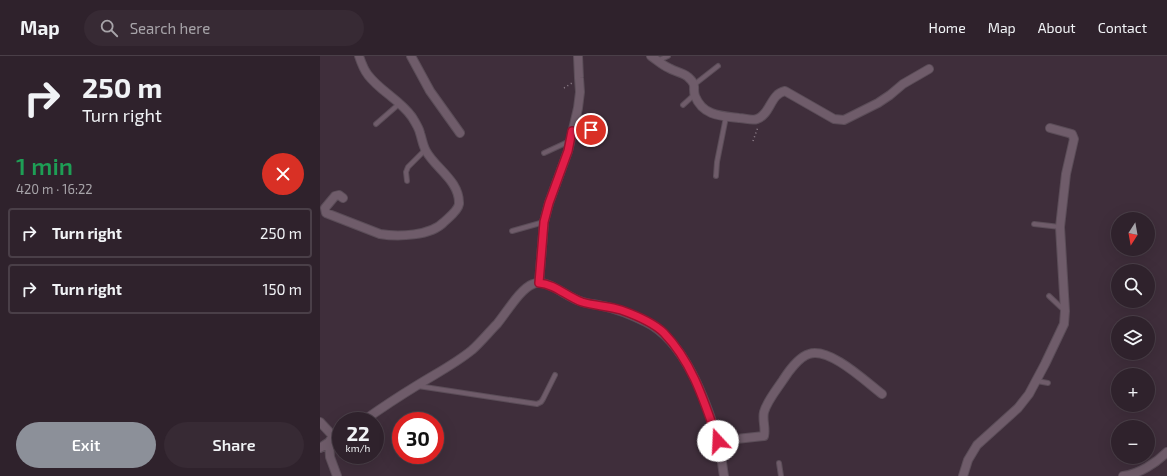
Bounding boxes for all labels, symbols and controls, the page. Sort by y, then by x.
search box [84,10,364,46]
text: Map [20,16,60,39]
icon: search [98,17,120,39]
text: Search here [130,19,210,37]
text: Home [929,19,966,36]
text: Map [988,19,1016,36]
text: About [1038,19,1076,36]
text: Contact [1098,19,1147,36]
text: 250 m [82,70,162,104]
icon: right [16,72,68,124]
text: Turn right [82,104,162,126]
pin [574,113,608,147]
icon: arrive [580,119,602,141]
text: 1 min [16,151,73,180]
button: close [262,153,304,195]
text: 420 m · 16:22 [16,181,93,197]
north arrow [1111,212,1155,256]
map controls [1111,212,1155,464]
icon: right [18,222,40,244]
text: Turn right [52,224,122,242]
text: 250 m [260,224,302,242]
button: search [1111,264,1155,308]
icon: right [18,278,40,300]
text: Turn right [52,280,122,298]
text: 150 m [262,280,302,298]
button: layers [1111,316,1155,360]
button: + [1111,368,1155,412]
speed limit sign: 30 [392,412,444,464]
position arrow [697,420,739,462]
button: − [1111,420,1155,464]
text: 22 [346,421,370,445]
button: Exit [16,422,156,468]
button: Share [164,422,304,468]
text: km/h [346,442,370,454]

